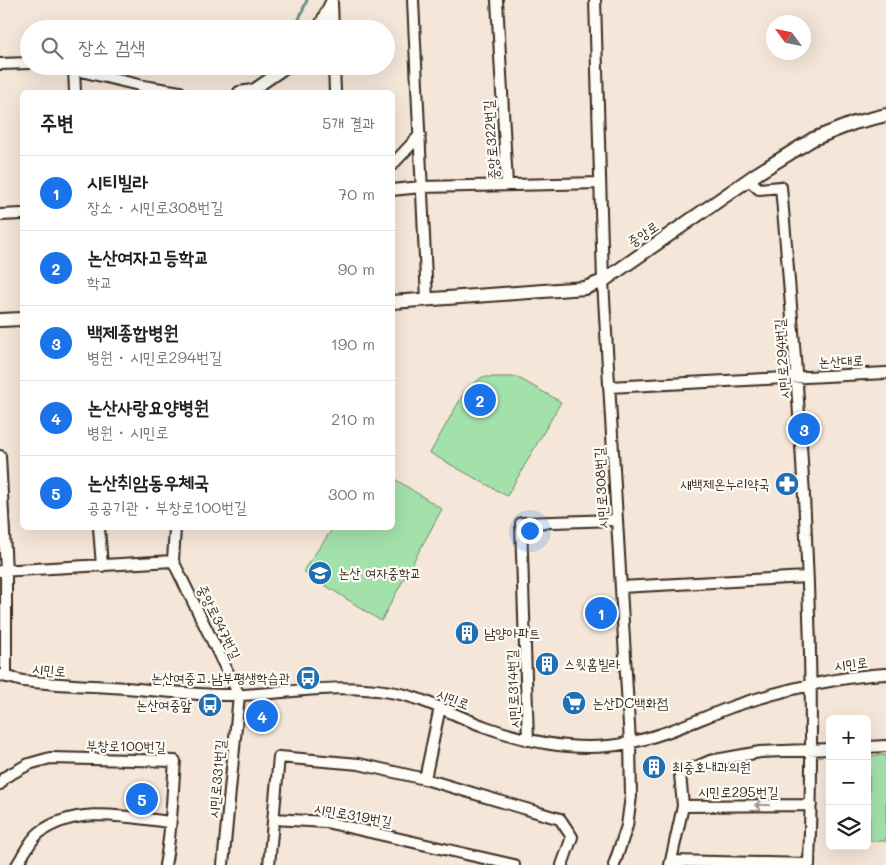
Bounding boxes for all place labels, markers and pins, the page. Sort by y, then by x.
pin: 2 [464,381,496,419]
pin: 3 [788,410,820,448]
pharmacy icon: 새백제온누리약국 [774,471,800,497]
place label: 새백제온누리약국 [680,474,770,493]
school or university icon: 논산 여자중학교 [307,560,333,586]
place label: 논산 여자중학교 [338,563,421,582]
pin: 1 [585,594,617,632]
building icon: 남양아파트 [454,620,480,646]
place label: 남양아파트 [484,623,540,642]
building icon: 스윗홈빌라 [534,651,560,677]
place label: 스윗홈빌라 [564,654,621,673]
bus stop icon: 논산여중고.남부평생학습관 [295,665,321,691]
place label: 논산여중고.남부평생학습관 [151,668,290,687]
supermarket icon: 논산DC백화점 [561,690,587,716]
bus stop icon: 논산여중앞 [197,692,223,718]
place label: 논산DC백화점 [592,693,668,712]
place label: 논산여중앞 [136,695,192,714]
pin: 4 [246,697,278,735]
building icon: 최중호내과의원 [641,754,667,780]
place label: 최중호내과의원 [672,757,751,776]
pin: 5 [126,780,158,818]

